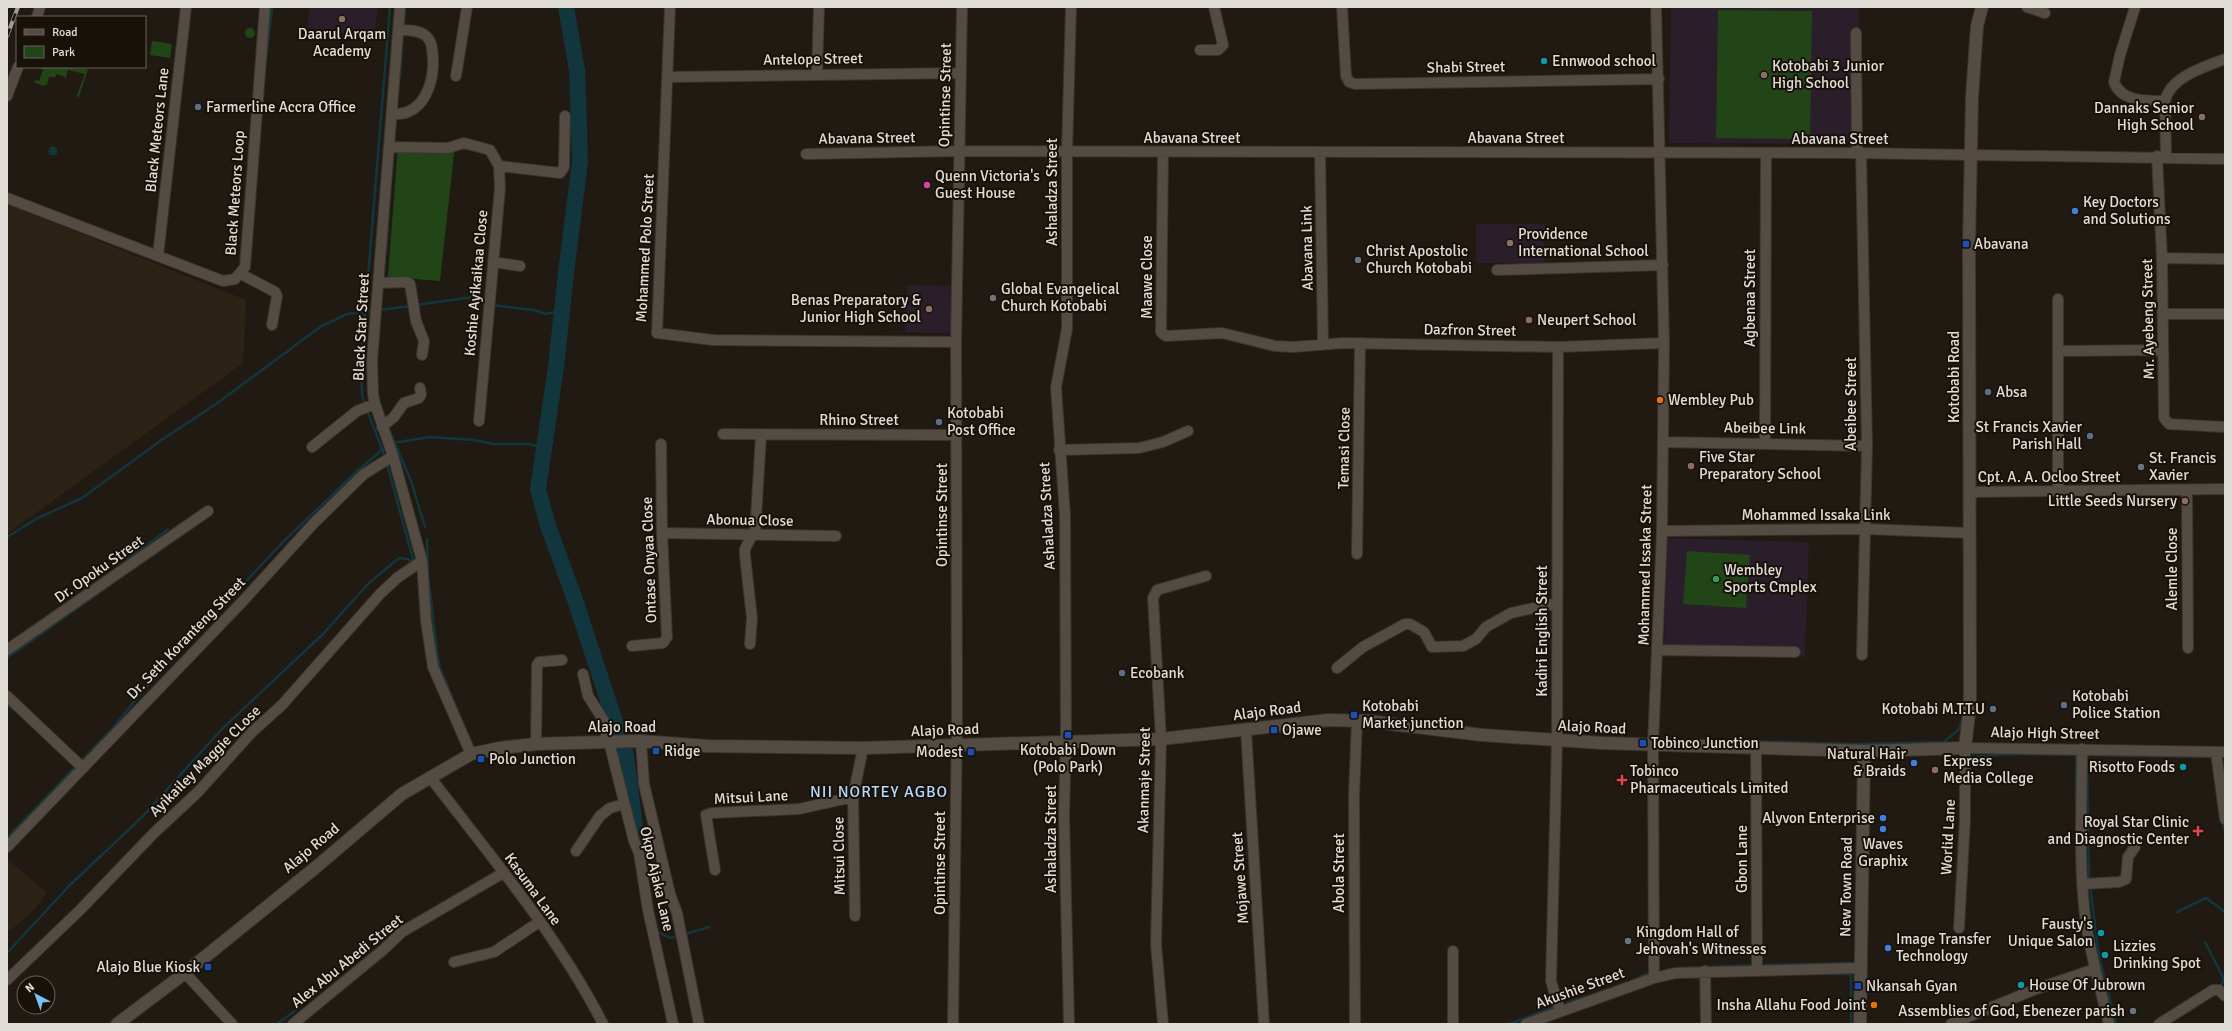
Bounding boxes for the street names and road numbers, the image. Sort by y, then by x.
street label: Opintinse Street [935,43,955,147]
street label: Antelope Street [763,49,863,69]
street label: Shabi Street [1427,57,1505,77]
street label: Black Meteors Lane [141,67,173,193]
street label: Abavana Street [818,128,916,148]
street label: Abavana Street [1143,129,1241,147]
street label: Abavana Street [1467,129,1565,147]
street label: Black Meteors Loop [222,130,248,256]
street label: Abavana Street [1791,130,1889,148]
street label: Ashaladza Street [1043,138,1061,246]
street label: Mohammed Polo Street [632,173,658,323]
street label: Abavana Link [1297,205,1317,291]
street label: Koshie Ayikaikaa Close [461,209,491,357]
street label: Maawe Close [1138,235,1156,319]
street label: Agbenaa Street [1741,249,1759,347]
street label: Mr. Ayebeng Street [2138,258,2158,380]
street label: Black Star Street [349,273,373,381]
street label: Dazfron Street [1423,320,1517,340]
street label: Kotobabi Road [1945,331,1963,423]
street label: Abeibee Street [1842,357,1860,451]
street label: Temasi Close [1334,407,1354,489]
street label: Rhino Street [819,411,899,429]
street label: Abeibee Link [1724,418,1807,438]
street label: Ashaladza Street [1035,462,1059,570]
street label: Opintinse Street [933,463,951,567]
street label: Cpt. A. A. Ocloo Street [1978,468,2120,486]
street label: Mohammed Issaka Street [1635,484,1655,646]
street label: Ontase Onyaa Close [638,496,660,624]
street label: Mohammed Issaka Link [1741,506,1891,524]
street label: Abonua Close [706,510,794,530]
street label: Alemle Close [2163,528,2181,610]
street label: Dr. Opoku Street [51,532,147,606]
street label: Kadiri English Street [1533,565,1551,697]
street label: Dr. Seth Koranteng Street [123,573,249,703]
street label: Alajo Road [1232,698,1302,724]
street label: Ayikailey Maggie CLose [146,702,264,820]
street label: Alajo Road [1557,716,1627,738]
street label: Alajo Road [588,718,656,736]
street label: Alajo Road [910,720,980,740]
street label: Alajo High Street [1990,723,2100,743]
street label: Akanmaje Street [1134,727,1154,833]
street label: Ashaladza Street [1042,785,1060,893]
street label: Mitsui Lane [713,786,789,808]
street label: Worlid Lane [1937,799,1959,875]
street label: Opintinse Street [931,811,949,915]
street label: Mitsui Close [829,817,849,895]
street label: Alajo Road [279,819,343,877]
street label: Okpo Ajaka Lane [636,825,678,933]
street label: Gbon Lane [1733,825,1751,893]
street label: Mojawe Street [1228,831,1252,925]
street label: Abola Street [1330,833,1348,913]
street label: New Town Road [1836,837,1856,937]
street label: Kasuma Lane [501,849,565,929]
street label: Alex Abu Abedi Street [288,910,406,1012]
street label: Akushie Street [1533,964,1627,1012]

